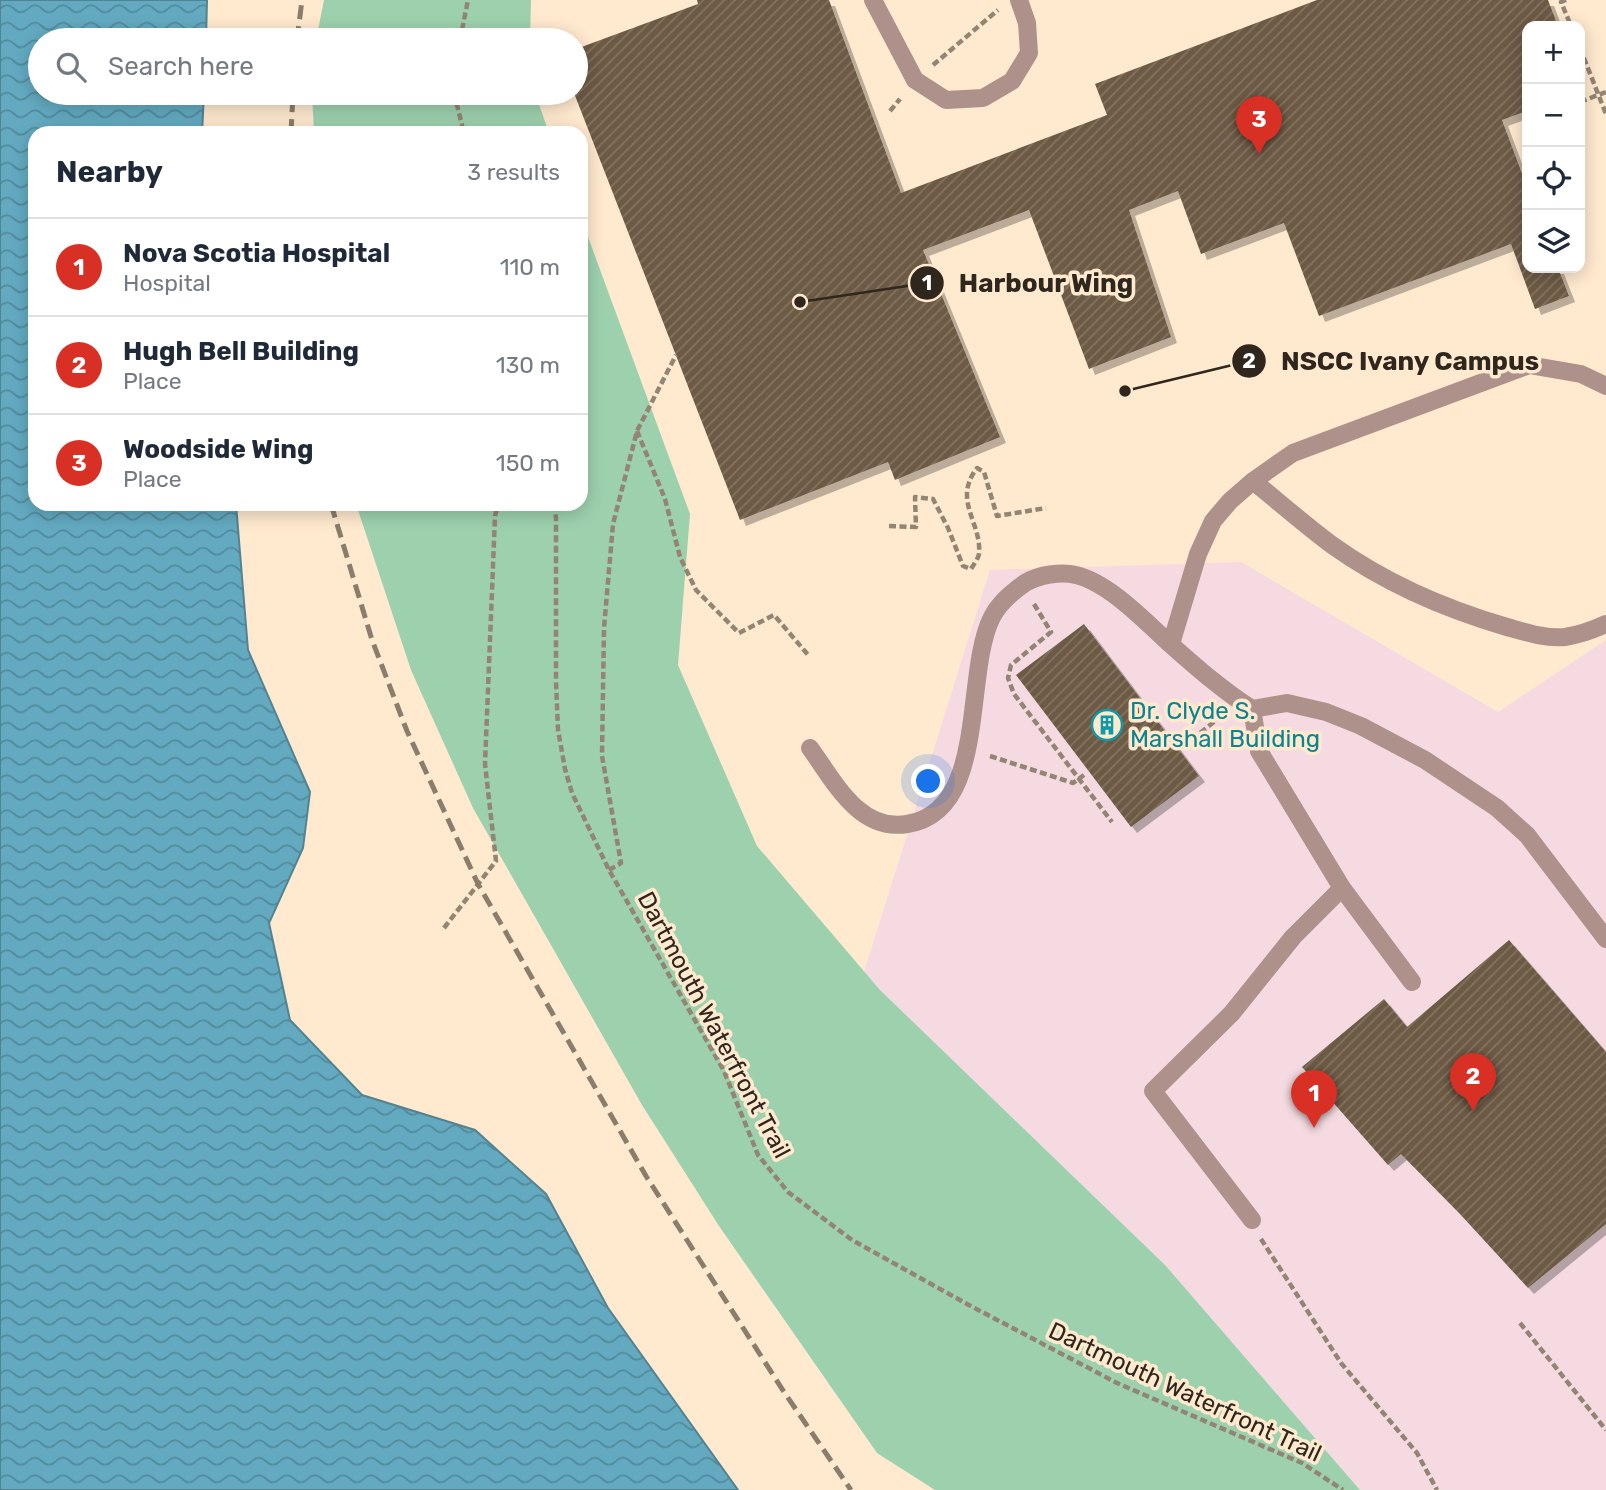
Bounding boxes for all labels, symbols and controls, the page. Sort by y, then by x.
map controls [1522,21,1585,273]
button: + [1522,21,1585,84]
search box [28,28,588,105]
icon: search [52,48,90,86]
text: Search here [108,51,254,82]
button: − [1522,84,1585,147]
pin: 3 [1236,96,1282,154]
button: locate [1522,147,1585,210]
text: Nearby [56,154,163,190]
text: 3 results [467,158,560,186]
button: layers [1522,210,1585,273]
text: Nova Scotia Hospital [123,238,390,269]
text: 1 [73,253,85,281]
text: 110 m [500,253,560,281]
callout: Harbour Wing [909,259,1147,306]
text: Harbour Wing [959,268,1133,299]
text: Hospital [123,269,211,297]
text: 1 [922,270,932,295]
text: Hugh Bell Building [123,336,359,367]
callout: NSCC Ivany Campus [1231,337,1553,384]
text: NSCC Ivany Campus [1281,346,1539,377]
text: 2 [1242,348,1256,373]
text: 2 [72,351,86,379]
text: 130 m [496,351,560,379]
text: Place [123,367,182,395]
text: Woodside Wing [123,434,314,465]
text: 3 [71,449,87,477]
text: 150 m [496,449,560,477]
text: Place [123,465,182,493]
place label: Dr. Clyde S. Marshall Building [1130,697,1320,753]
building icon: Dr. Clyde S. Marshall Building [1090,708,1124,742]
your location [911,764,945,798]
street label: Dartmouth Waterfront Trail [632,887,796,1163]
pin: 2 [1450,1053,1496,1111]
pin: 1 [1291,1070,1337,1128]
street label: Dartmouth Waterfront Trail [1044,1316,1326,1468]

